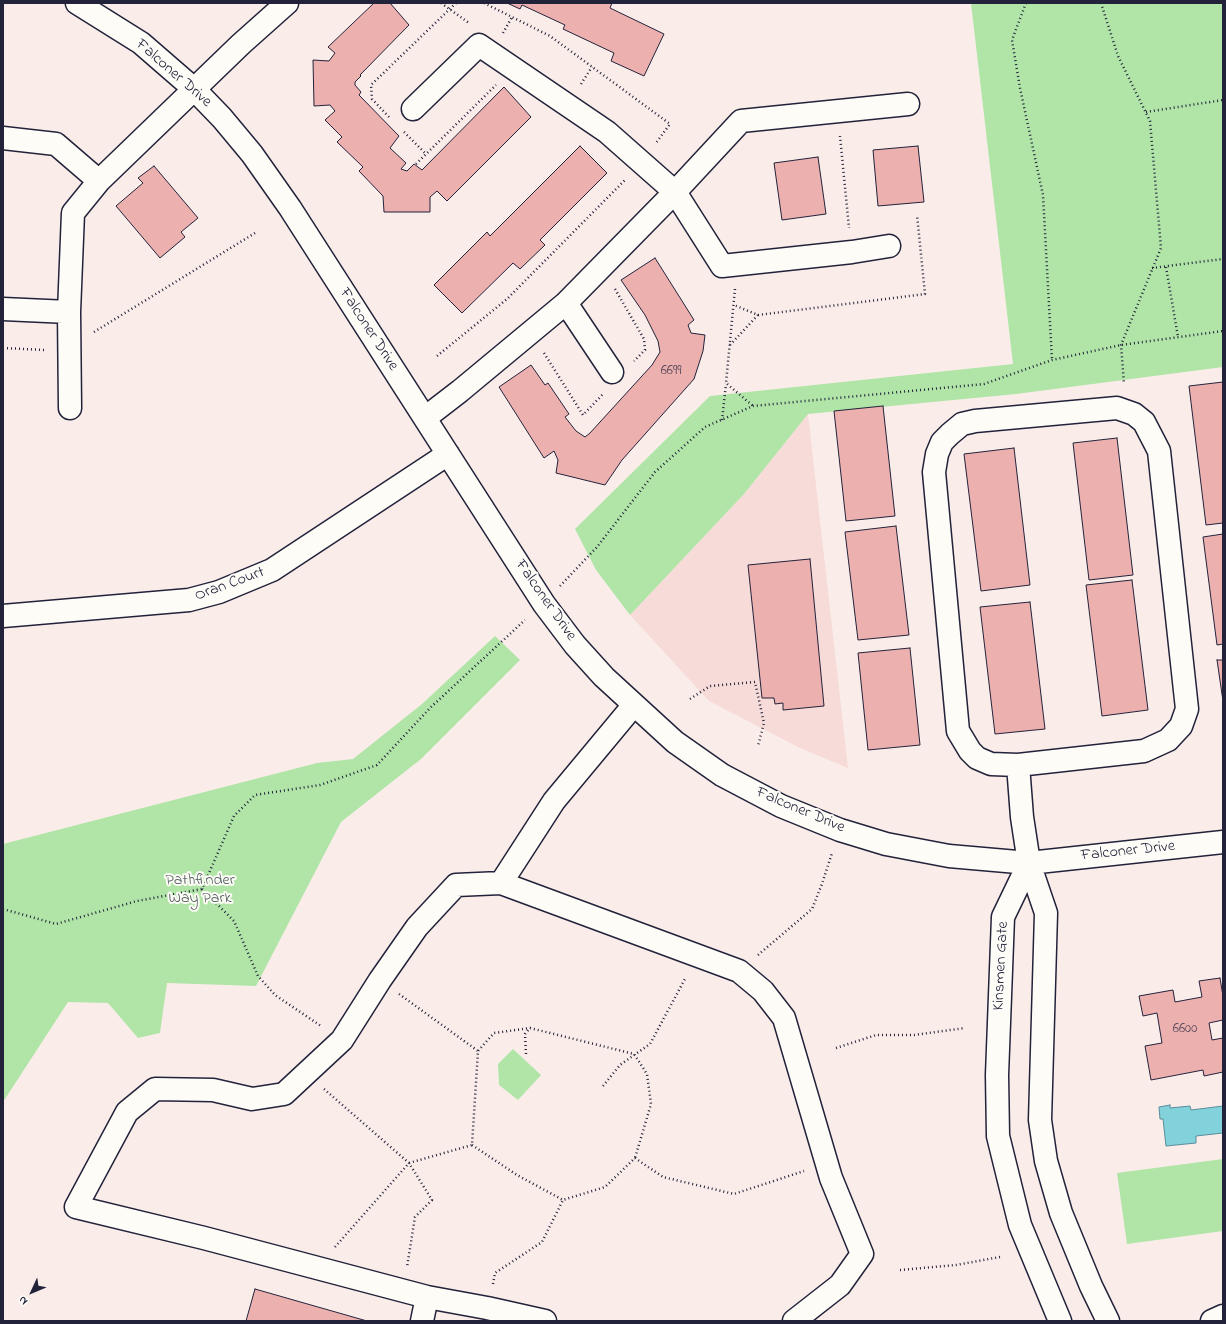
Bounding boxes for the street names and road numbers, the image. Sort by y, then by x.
street label: Falconer Drive [131,36,215,112]
street label: Falconer Drive [334,285,402,375]
street label: Falconer Drive [510,557,580,645]
street label: Oran Court [193,564,267,606]
street label: Falconer Drive [753,784,847,838]
street label: Falconer Drive [1080,838,1176,866]
street label: Kinsmen Gate [990,921,1014,1011]

